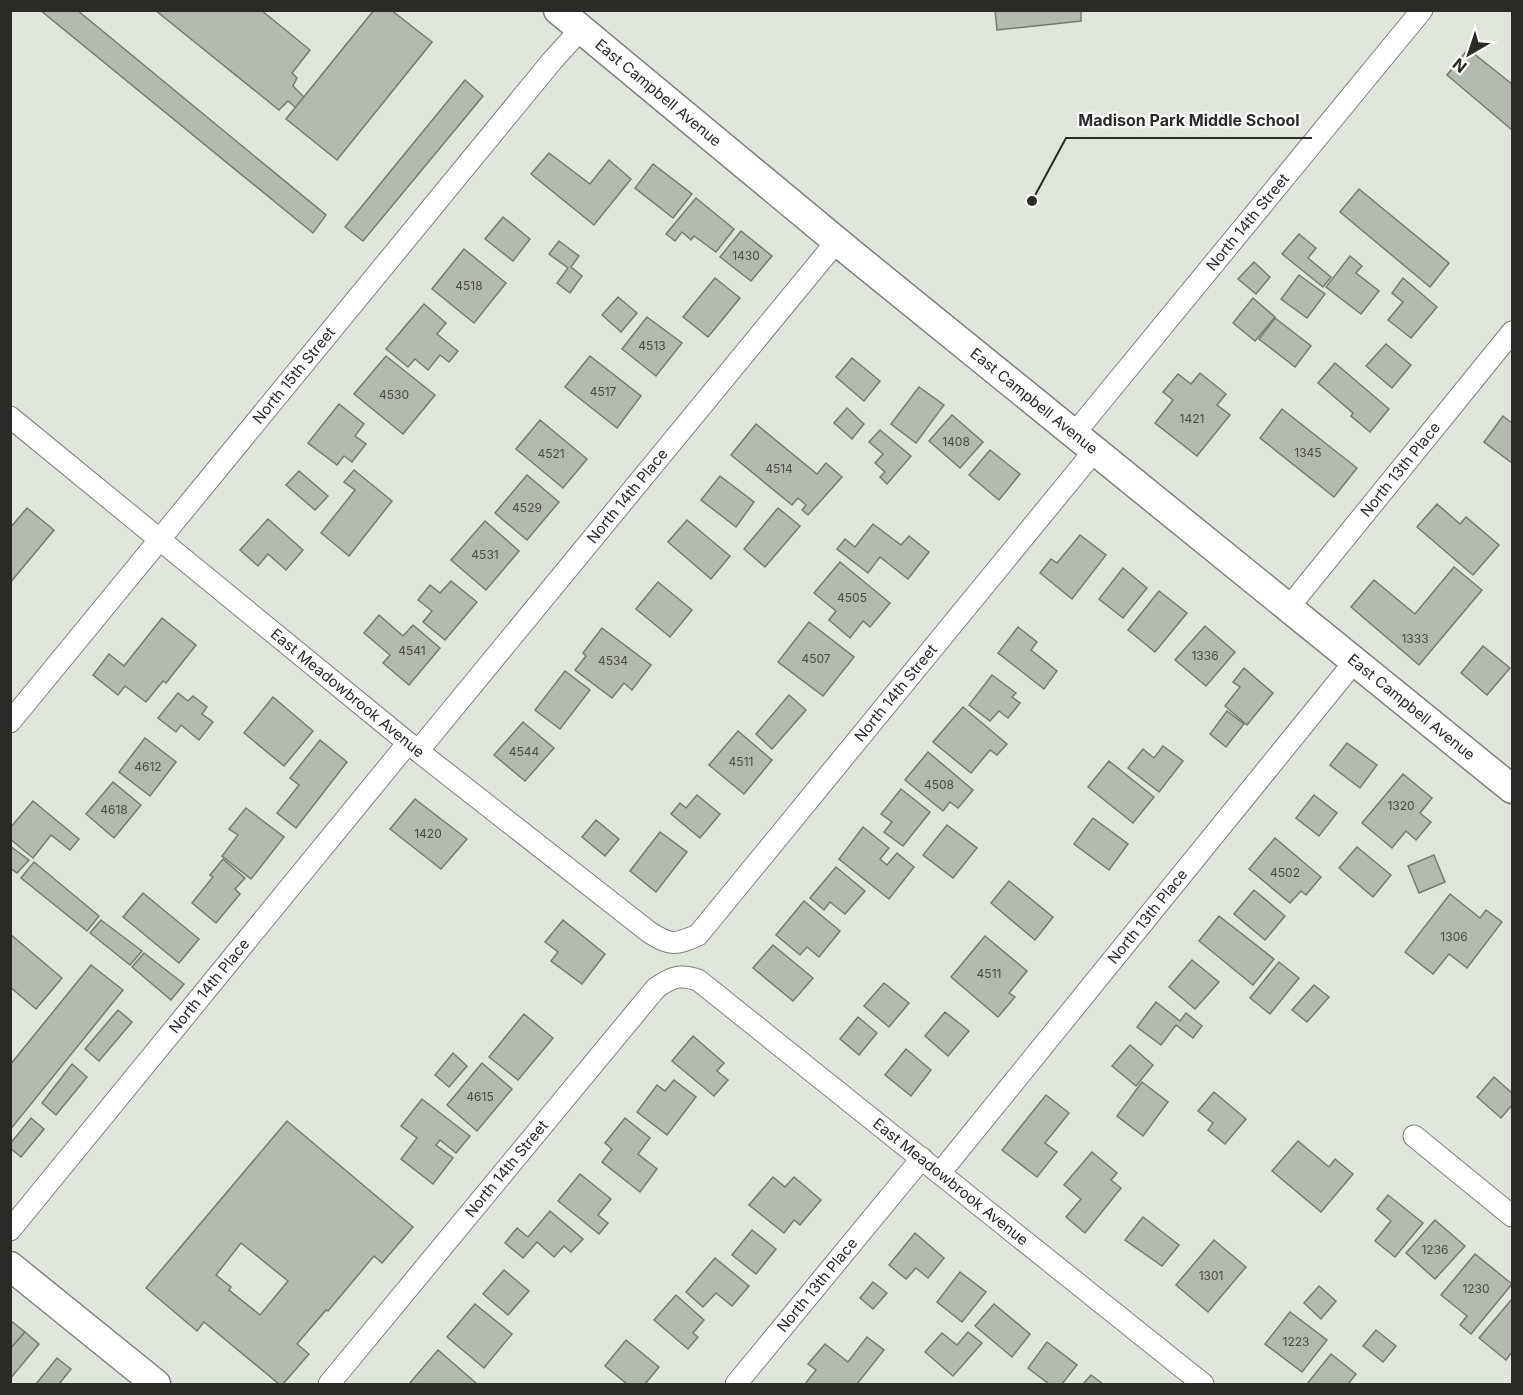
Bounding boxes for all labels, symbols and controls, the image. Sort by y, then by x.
north arrow [1439,24,1499,84]
street label: East Campbell Avenue [591,35,725,150]
text: N [1449,54,1471,77]
callout: Madison Park Middle School [1066,104,1312,138]
text: Madison Park Middle School [1078,110,1300,130]
street label: North 14th Street [1202,169,1293,274]
house number: 1430 [732,248,760,263]
house number: 4518 [455,278,483,293]
street label: North 15th Street [248,323,339,428]
house number: 4513 [638,338,666,353]
street label: East Campbell Avenue [967,344,1102,458]
house number: 4517 [590,384,617,399]
house number: 4530 [379,387,409,402]
house number: 1421 [1180,411,1204,426]
street label: North 13th Place [1356,418,1444,520]
house number: 1408 [942,434,970,449]
street label: North 14th Place [583,444,672,547]
house number: 1345 [1294,445,1322,460]
house number: 4521 [537,446,565,461]
house number: 4514 [765,461,793,476]
house number: 4529 [512,500,542,515]
house number: 4531 [471,547,499,562]
house number: 4505 [837,590,867,605]
street label: East Meadowbrook Avenue [267,624,428,761]
house number: 1333 [1401,631,1429,646]
street label: North 14th Street [850,640,941,745]
house number: 4541 [398,643,426,658]
house number: 1336 [1191,648,1219,663]
street label: East Campbell Avenue [1344,650,1479,764]
house number: 4507 [801,651,831,666]
house number: 4534 [598,653,628,668]
house number: 4544 [509,744,540,759]
house number: 4511 [729,754,753,769]
house number: 4612 [134,759,162,774]
house number: 4508 [924,777,954,792]
house number: 1320 [1387,798,1415,813]
house number: 4618 [100,802,128,817]
house number: 1420 [414,826,442,841]
street label: North 13th Place [1103,865,1191,968]
house number: 4502 [1270,865,1300,880]
house number: 1306 [1440,929,1468,944]
street label: North 14th Place [165,934,253,1037]
house number: 4511 [977,966,1001,981]
house number: 4615 [466,1089,494,1104]
street label: East Meadowbrook Avenue [869,1114,1032,1249]
street label: North 14th Street [461,1116,552,1221]
street label: North 13th Place [773,1234,861,1336]
house number: 1236 [1421,1242,1449,1257]
house number: 1301 [1199,1268,1223,1283]
house number: 1230 [1462,1281,1490,1296]
house number: 1223 [1283,1334,1309,1349]

